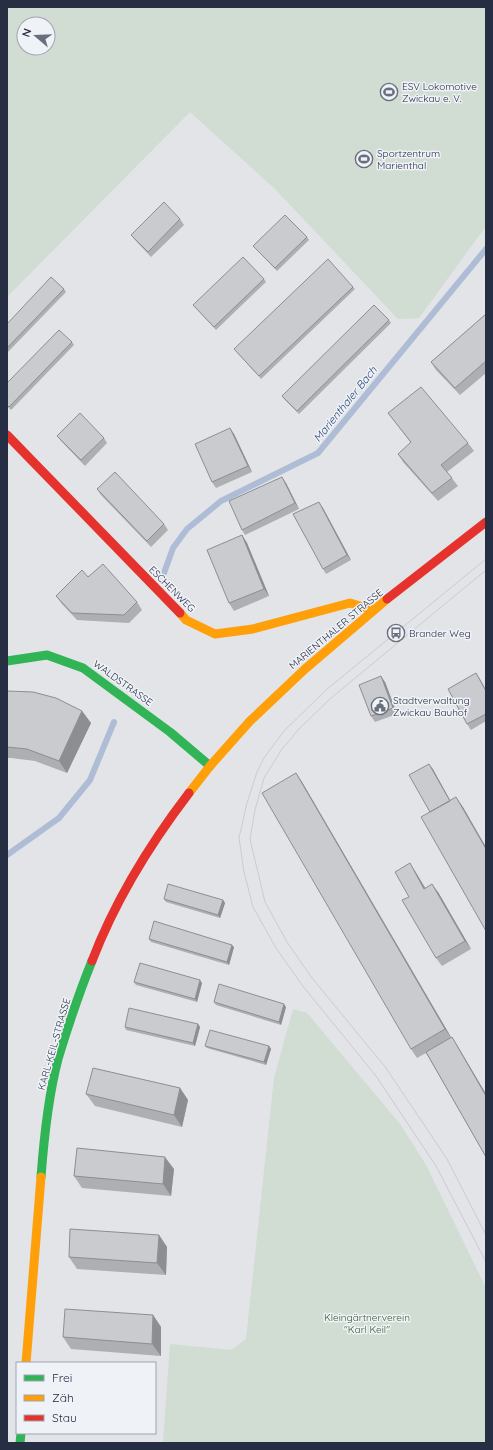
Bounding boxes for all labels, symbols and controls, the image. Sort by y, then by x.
north arrow [16,16,56,56]
text: N [19,27,34,39]
place label: ESV Lokomotive Zwickau e. V. [402,80,477,105]
sports icon: ESV Lokomotive Zwickau e. V. [379,82,399,102]
place label: Sportzentrum Marienthal [377,147,440,172]
sports icon: Sportzentrum Marienthal [354,149,374,169]
water label: Marienthaler Bach [310,363,380,445]
street label: ESCHENWEG [146,563,198,615]
street label: MARIENTHALER STRASSE [286,586,386,672]
bus stop icon: Brander Weg [386,623,406,643]
place label: Brander Weg [409,627,471,640]
street label: WALDSTRASSE [91,657,155,709]
place label: Stadtverwaltung Zwickau Bauhof [393,694,470,719]
public building icon: Stadtverwaltung Zwickau Bauhof [370,696,390,716]
street label: KARL-KEIL-STRASSE [35,996,73,1091]
park label: Kleingärtnerverein "Karl Keil" [324,1311,410,1336]
legend [16,1362,156,1434]
text: Frei [52,1370,72,1385]
text: Zäh [52,1390,74,1405]
text: Stau [52,1410,77,1425]

